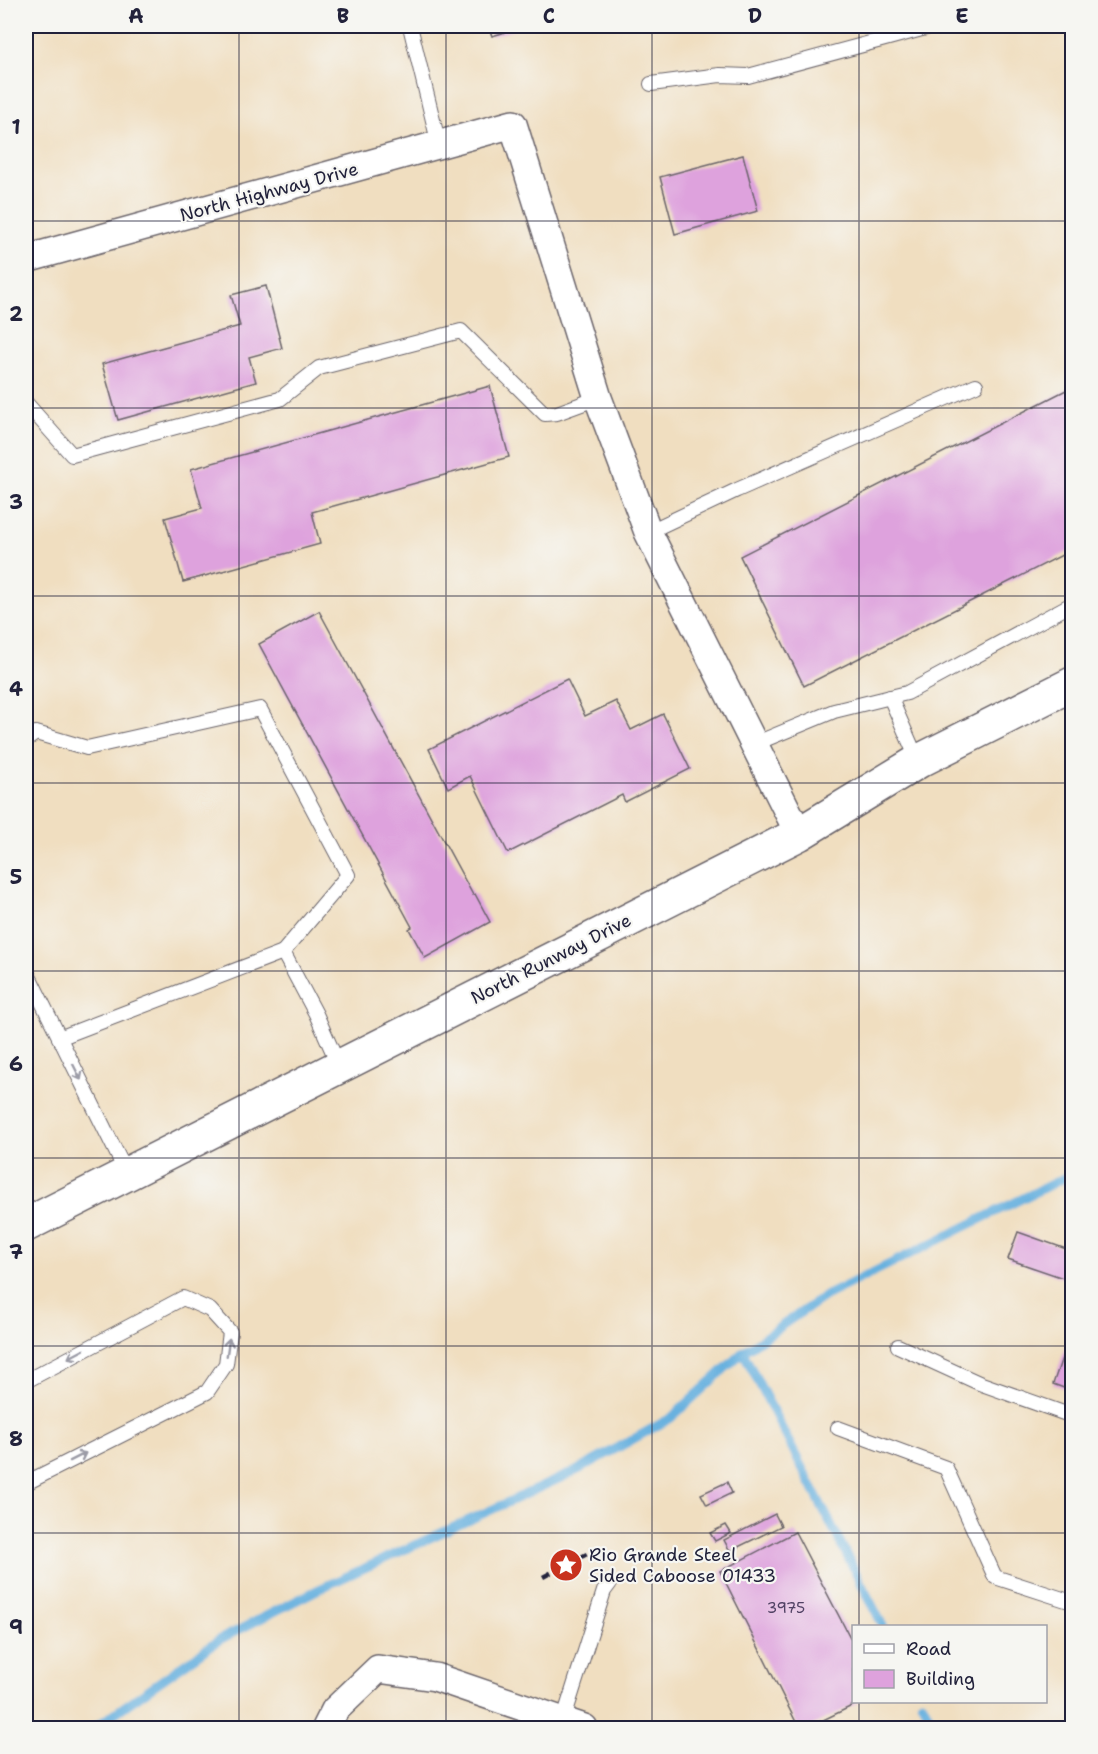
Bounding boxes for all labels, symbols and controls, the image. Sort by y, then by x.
text: A [128,3,144,29]
text: B [337,3,349,29]
text: C [543,3,555,29]
text: D [748,3,762,29]
text: E [955,3,969,29]
text: 1 [11,114,21,140]
street label: North Highway Drive [177,157,361,227]
text: 2 [9,301,23,327]
text: 3 [9,489,23,515]
text: 4 [9,676,23,702]
text: 5 [10,864,22,890]
street label: North Runway Drive [467,908,635,1010]
text: 6 [9,1051,23,1077]
one-way arrow [71,1063,83,1080]
text: 7 [9,1239,23,1265]
one-way arrow [223,1338,234,1358]
one-way arrow [68,1349,86,1361]
text: 8 [9,1426,23,1452]
one-way arrow [68,1450,86,1462]
place label: Rio Grande Steel Sided Caboose 01433 [589,1543,776,1588]
place icon: Rio Grande Steel Sided Caboose 01433 [548,1547,584,1583]
house number: 3975 [767,1598,805,1618]
text: 9 [9,1614,23,1640]
legend [852,1625,1047,1703]
text: Road [906,1637,951,1661]
text: Building [906,1667,975,1691]

